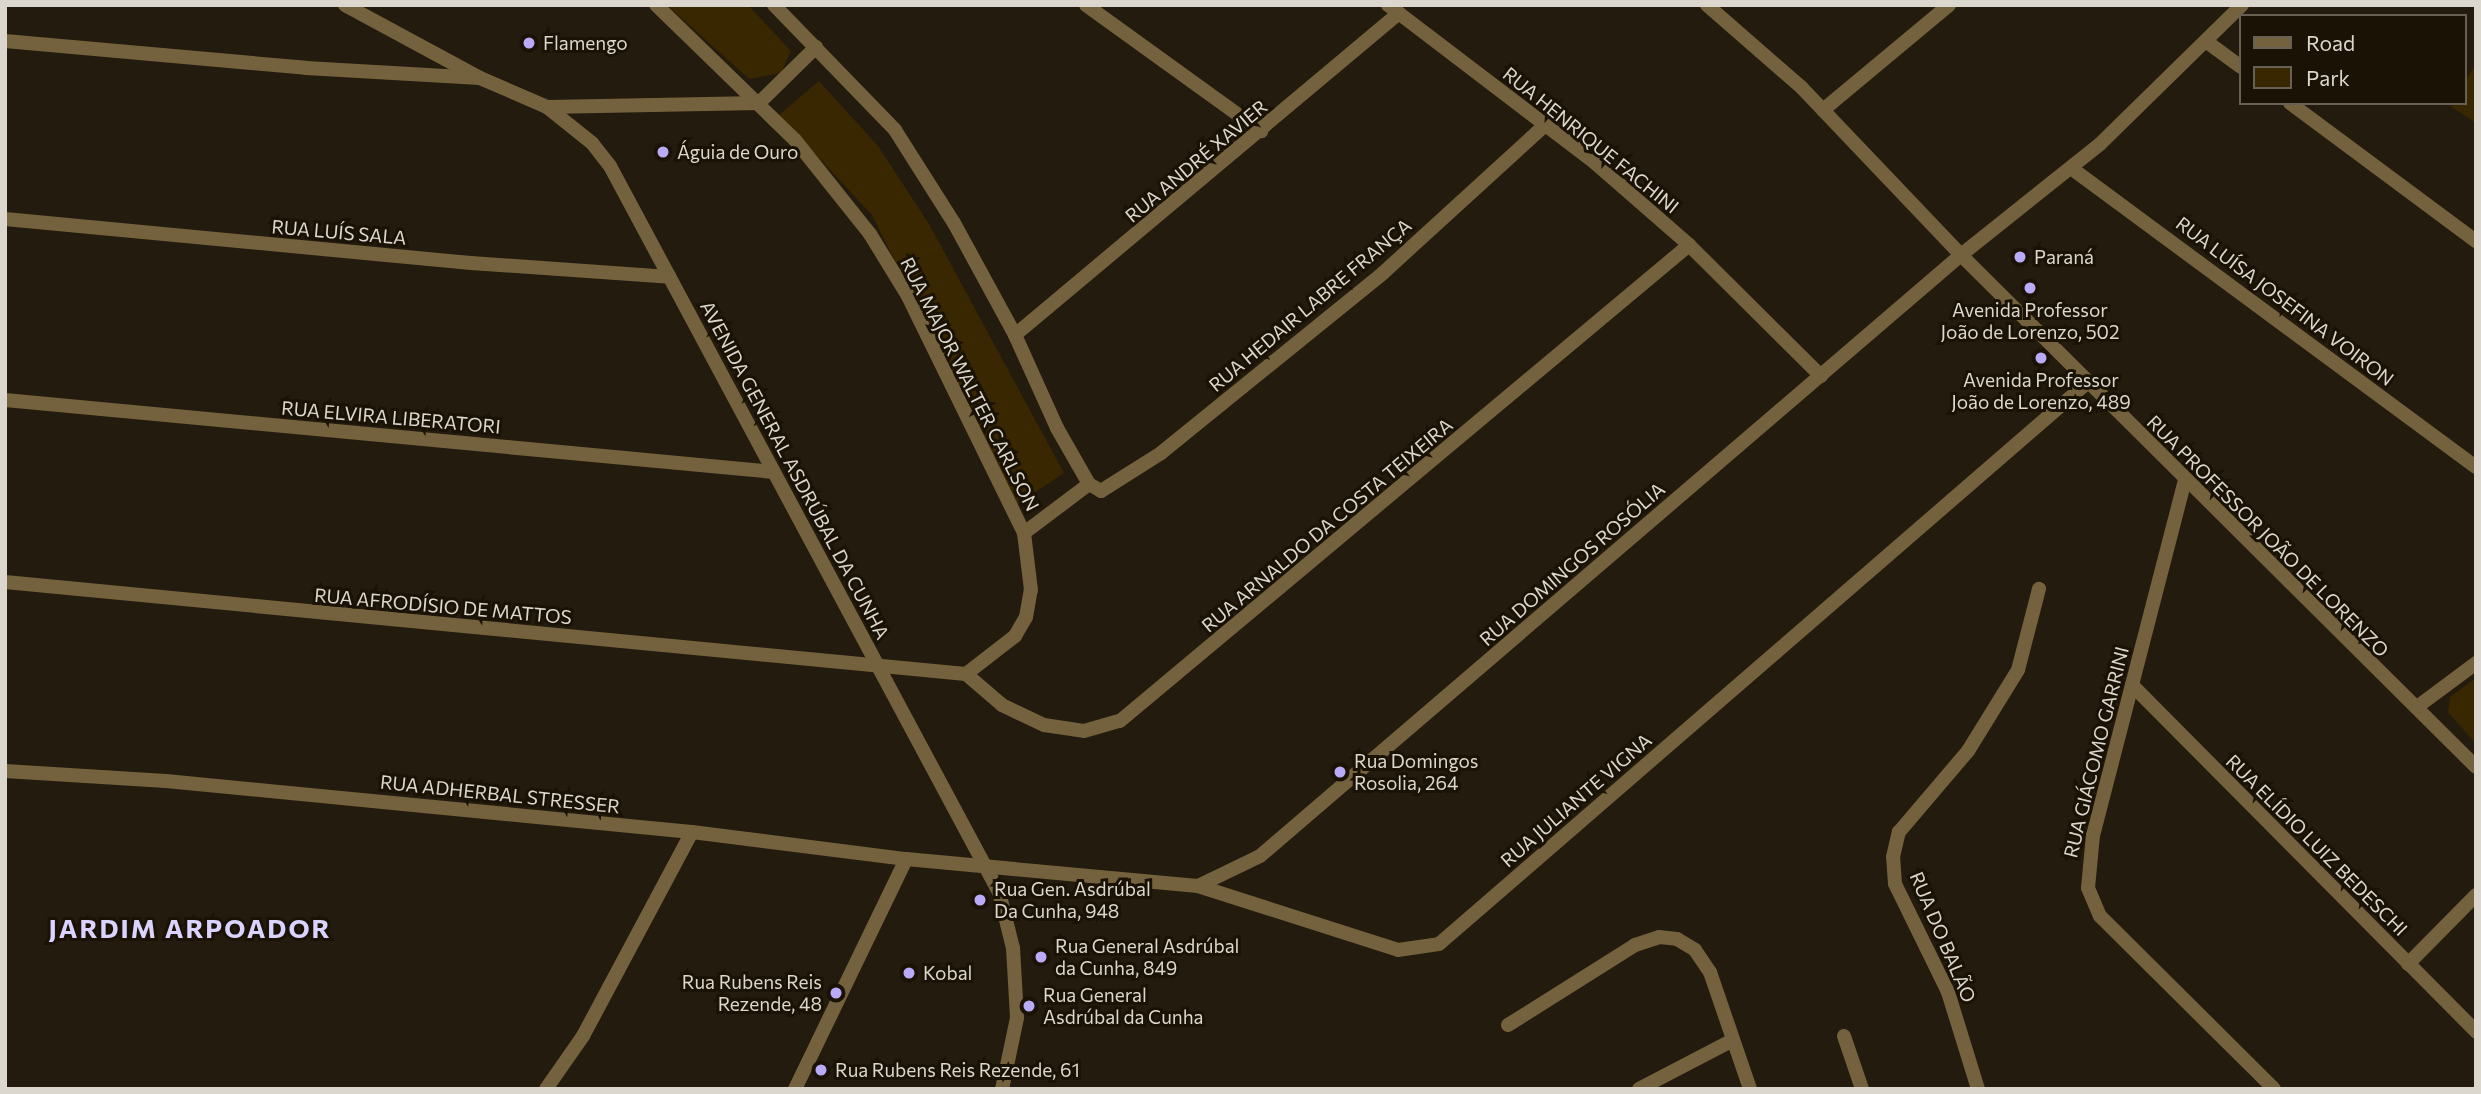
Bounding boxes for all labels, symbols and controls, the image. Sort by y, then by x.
legend [2240,14,2467,105]
text: Road [2306,30,2355,55]
place label: Flamengo [543,32,628,54]
marker: Flamengo [521,35,537,51]
street label: RUA HENRIQUE FACHINI [1499,62,1683,218]
text: Park [2306,65,2350,90]
street label: RUA ANDRÉ XAVIER [1120,95,1272,227]
place label: Águia de Ouro [677,141,798,163]
marker: Águia de Ouro [655,144,671,160]
street label: RUA LUÍSA JOSEFINA VOIRON [2172,212,2398,390]
street label: RUA HEDAIR LABRE FRANÇA [1204,214,1416,396]
street label: RUA LUÍS SALA [271,215,407,249]
place label: Paraná [2034,246,2094,268]
marker: Paraná [2012,249,2028,265]
street label: RUA MAJOR WALTER CARLSON [896,253,1044,515]
marker: Avenida Professor João de Lorenzo, 502 [2022,280,2038,296]
street label: AVENIDA GENERAL ASDRÚBAL DA CUNHA [696,297,894,643]
place label: Avenida Professor João de Lorenzo, 502 [1941,299,2119,343]
marker: Avenida Professor João de Lorenzo, 489 [2033,350,2049,366]
place label: Avenida Professor João de Lorenzo, 489 [1951,369,2131,413]
street label: RUA ELVIRA LIBERATORI [280,396,502,438]
street label: RUA PROFESSOR JOÃO DE LORENZO [2143,411,2393,661]
street label: RUA ARNALDO DA COSTA TEIXEIRA [1197,413,1457,637]
street label: RUA DOMINGOS ROSÓLIA [1475,477,1669,651]
street label: RUA AFRODÍSIO DE MATTOS [313,583,573,629]
street label: RUA GIÁCOMO GARRINI [2059,644,2133,860]
street label: RUA JULIANTE VIGNA [1496,728,1656,872]
place label: Rua Domingos Rosolia, 264 [1354,750,1478,794]
street label: RUA ELÍDIO LUIZ BEDESCHI [2222,750,2412,940]
marker: Rua Domingos Rosolia, 264 [1332,764,1348,780]
street label: RUA ADHERBAL STRESSER [379,770,621,818]
street label: RUA DO BALÃO [1905,868,1981,1006]
place label: Rua Gen. Asdrúbal Da Cunha, 948 [994,878,1151,922]
marker: Rua Gen. Asdrúbal Da Cunha, 948 [972,892,988,908]
district label: JARDIM ARPOADOR [50,912,330,944]
place label: Rua General Asdrúbal da Cunha, 849 [1055,935,1239,979]
marker: Rua General Asdrúbal da Cunha, 849 [1033,949,1049,965]
place label: Kobal [923,962,972,984]
marker: Kobal [901,965,917,981]
place label: Rua Rubens Reis Rezende, 48 [682,971,822,1015]
place label: Rua General Asdrúbal da Cunha [1043,984,1203,1028]
marker: Rua Rubens Reis Rezende, 48 [828,985,844,1001]
marker: Rua General Asdrúbal da Cunha [1021,998,1037,1014]
place label: Rua Rubens Reis Rezende, 61 [835,1059,1080,1081]
marker: Rua Rubens Reis Rezende, 61 [813,1062,829,1078]

